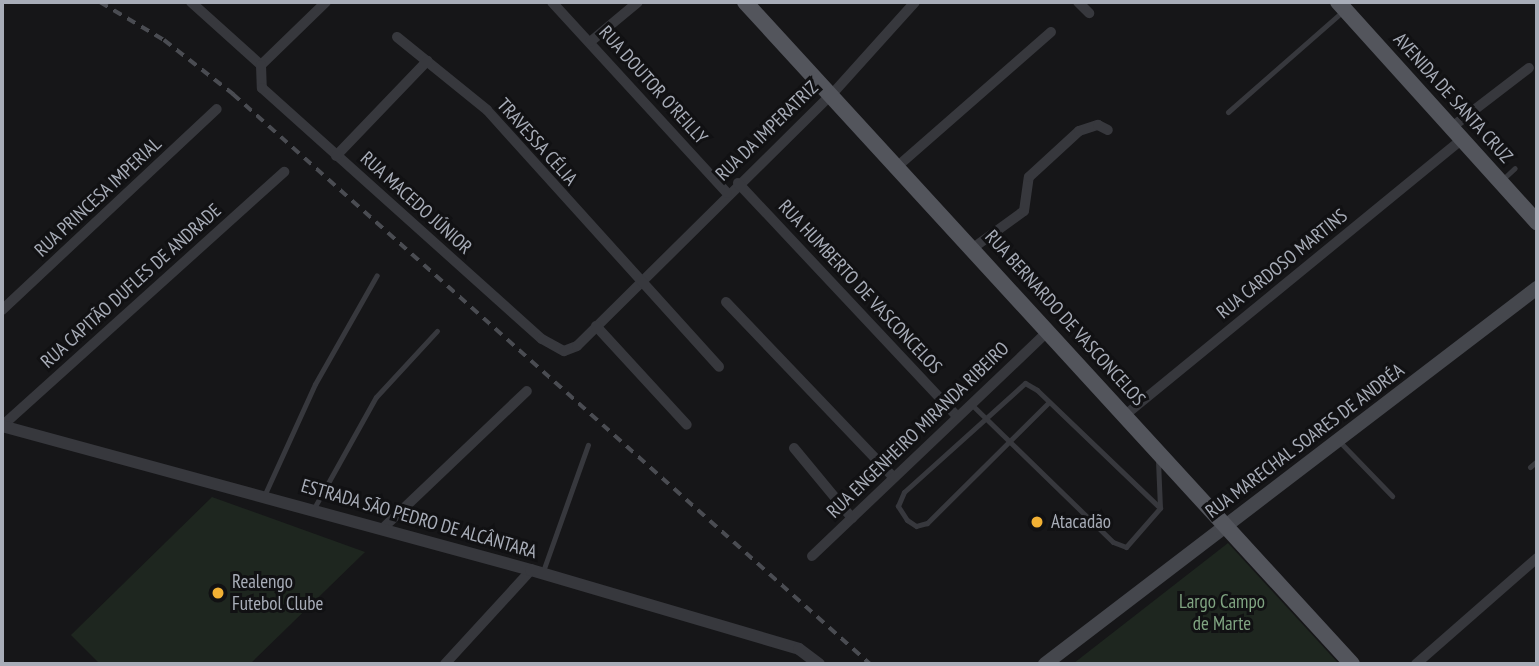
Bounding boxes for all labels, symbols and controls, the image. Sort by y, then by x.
street label: RUA DOUTOR O'REILLY [594,21,712,149]
street label: AVENIDA DE SANTA CRUZ [1388,28,1518,168]
street label: RUA DA IMPERATRIZ [711,76,823,186]
street label: TRAVESSA CÉLIA [492,94,582,190]
street label: RUA PRINCESA IMPERIAL [30,132,166,262]
street label: RUA MACEDO JÚNIOR [355,147,477,259]
street label: RUA HUMBERTO DE VASCONCELOS [773,195,947,379]
street label: RUA CAPITÃO DUFLES DE ANDRADE [36,199,226,373]
street label: RUA CARDOSO MARTINS [1212,204,1352,324]
street label: RUA BERNARDO DE VASCONCELOS [980,225,1150,411]
street label: RUA ENGENHEIRO MIRANDA RIBEIRO [822,337,1014,523]
street label: RUA MARECHAL SOARES DE ANDRÉA [1201,358,1409,524]
street label: ESTRADA SÃO PEDRO DE ALCÂNTARA [298,474,540,564]
place label: Atacadão [1051,511,1111,533]
marker: Atacadão [1029,514,1045,530]
place label: Realengo Futebol Clube [232,571,323,615]
marker: Realengo Futebol Clube [210,585,226,601]
park label: Largo Campo de Marte [1179,591,1265,635]

